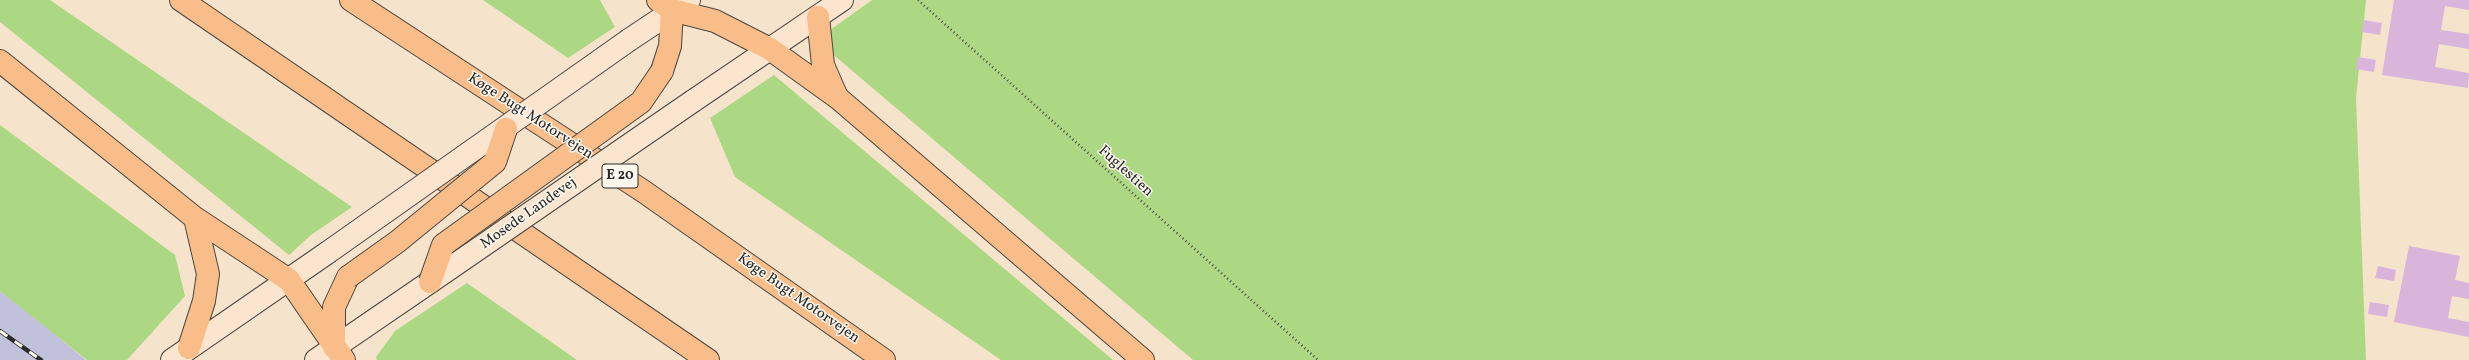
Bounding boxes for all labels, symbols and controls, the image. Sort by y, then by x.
street label: Køge Bugt Motorvejen [464,70,596,164]
street label: Fuglestien [1094,143,1156,201]
road number: E 20 [602,164,638,188]
street label: Mosede Landevej [478,174,580,254]
street label: Køge Bugt Motorvejen [733,250,863,348]

